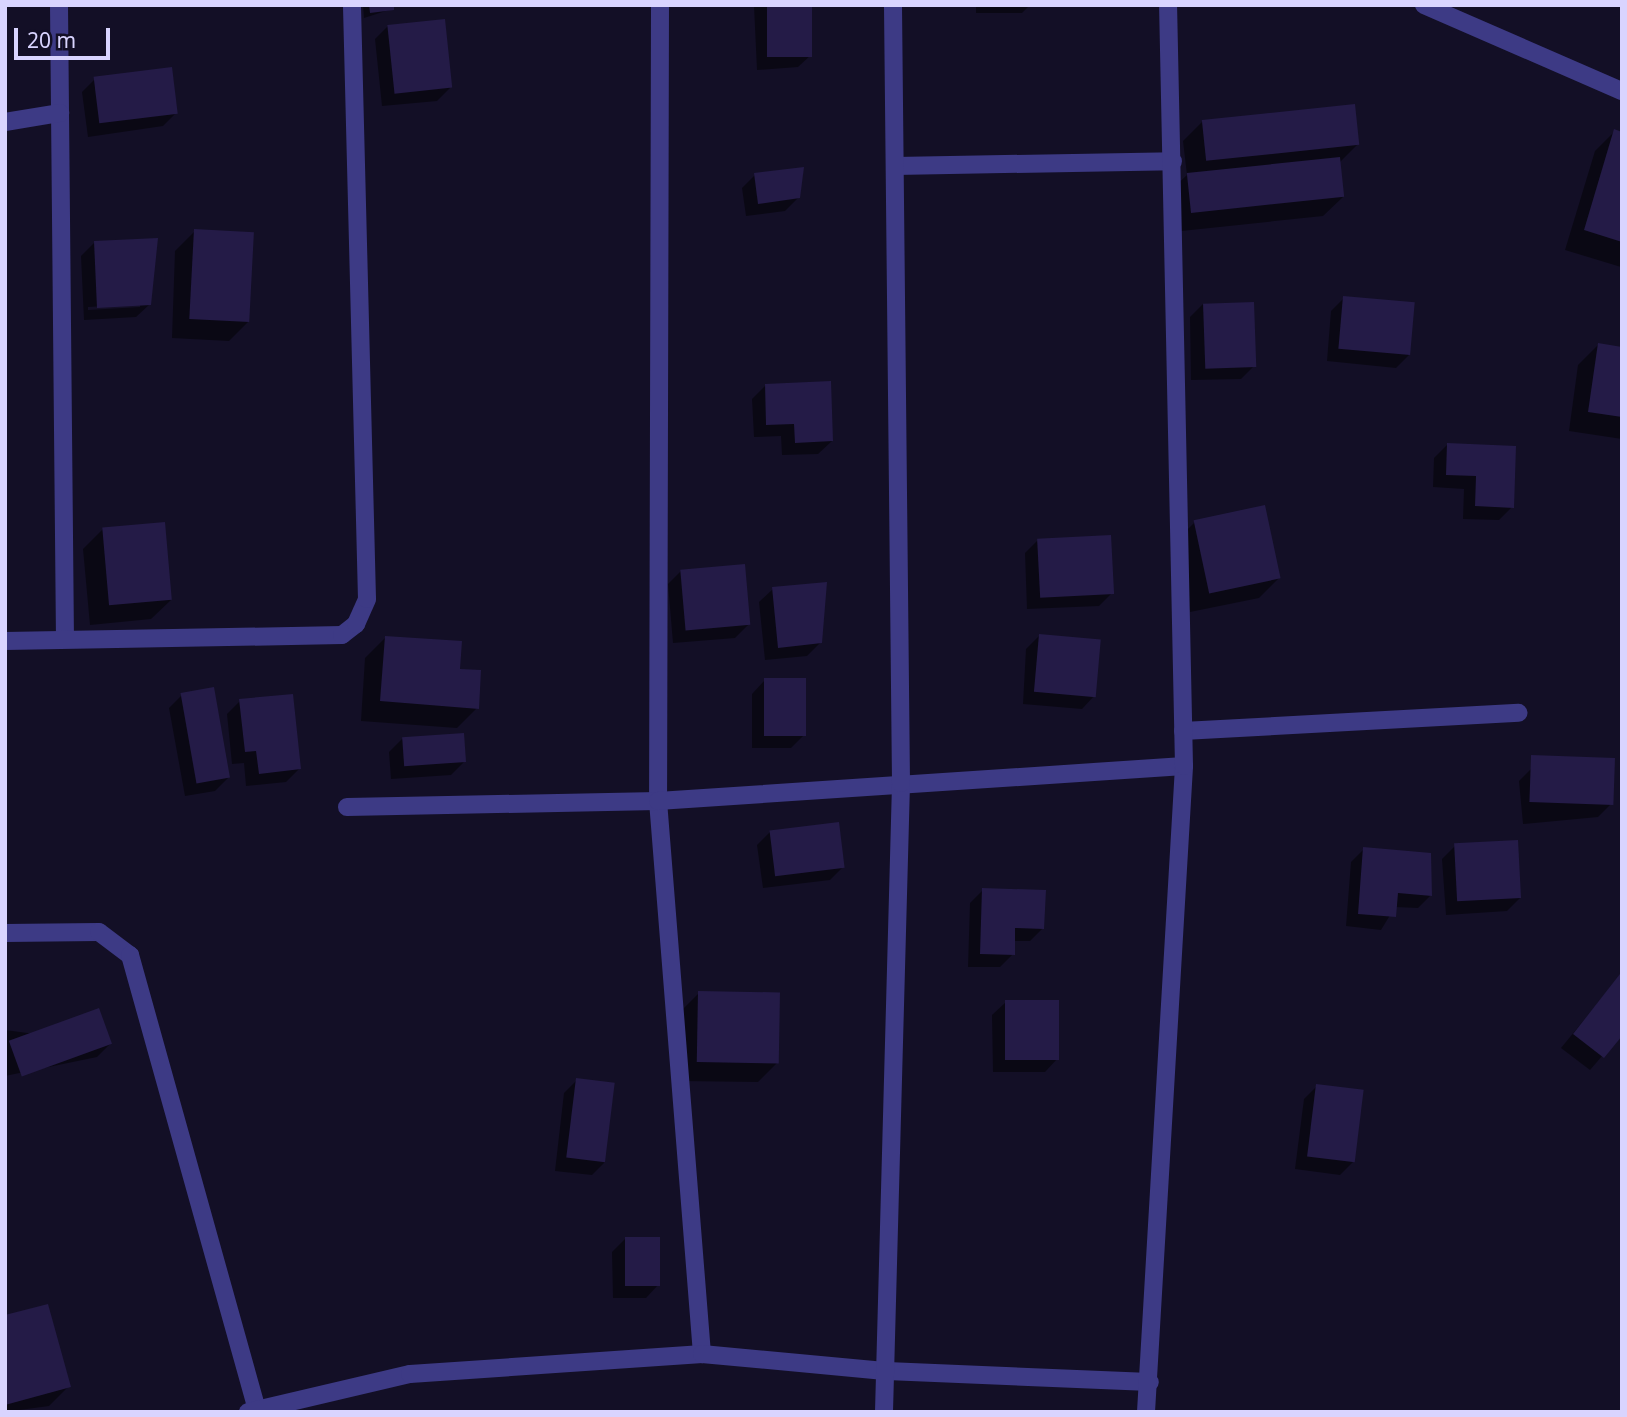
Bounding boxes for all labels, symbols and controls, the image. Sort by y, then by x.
scale bar [18,14,114,58]
text: 20 m [27,26,76,54]

